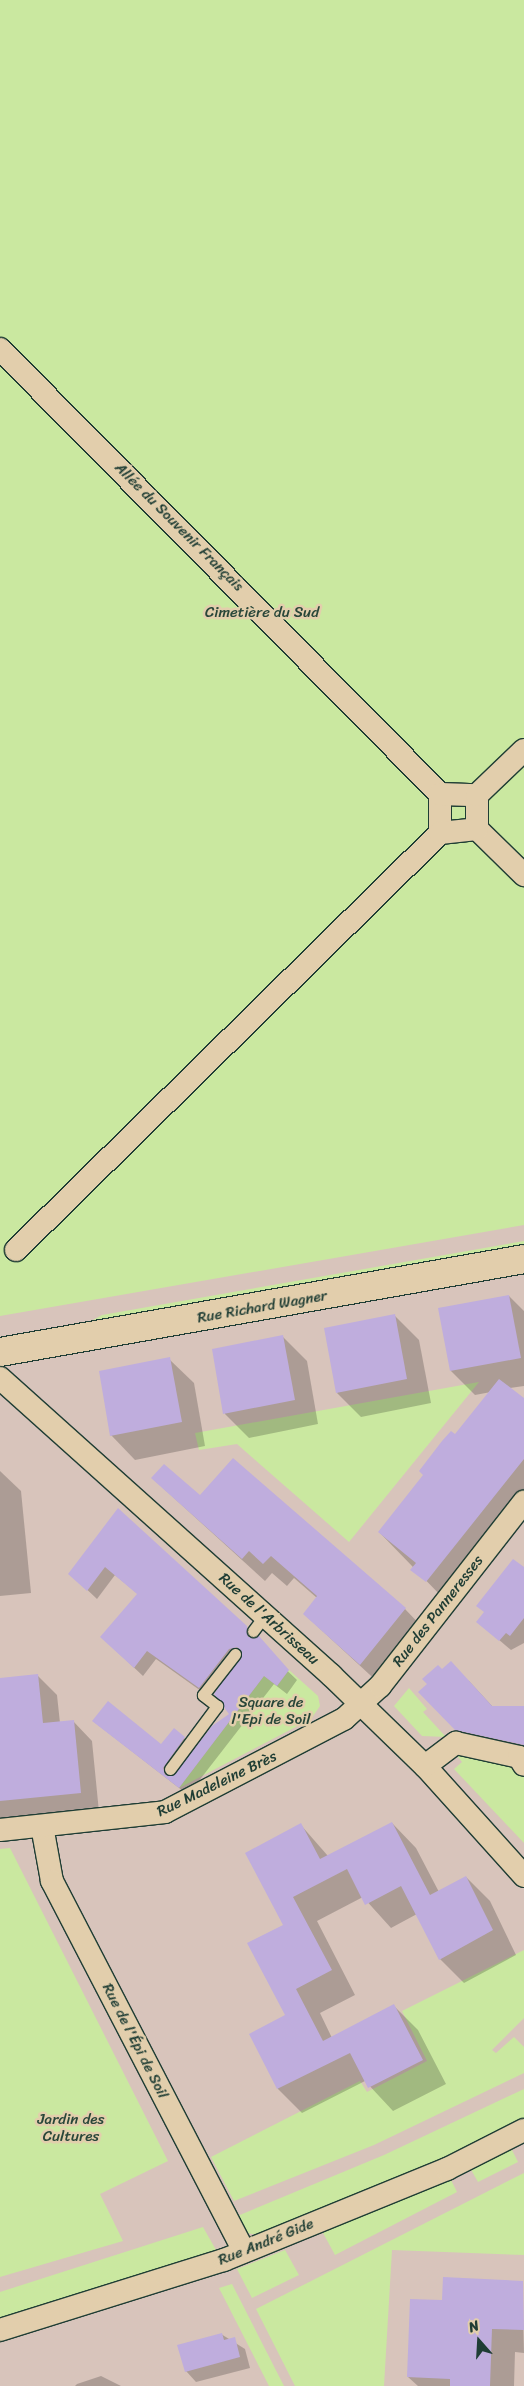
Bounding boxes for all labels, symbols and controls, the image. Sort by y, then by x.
street label: Allée du Souvenir Français [111,459,247,595]
park label: Cimetière du Sud [205,604,319,622]
street label: Rue Richard Wagner [196,1287,328,1327]
street label: Rue des Panneresses [389,1552,487,1670]
street label: Rue de l'Arbrisseau [215,1569,323,1669]
park label: Square de l'Epi de Soil [231,1693,311,1728]
street label: Rue Madeleine Brès [155,1747,279,1821]
street label: Rue de l'Épi de Soil [98,1980,172,2102]
park label: Jardin des Cultures [37,2110,105,2145]
street label: Rue André Gide [216,2215,316,2269]
text: N [465,2313,483,2340]
north arrow [454,2316,504,2366]

